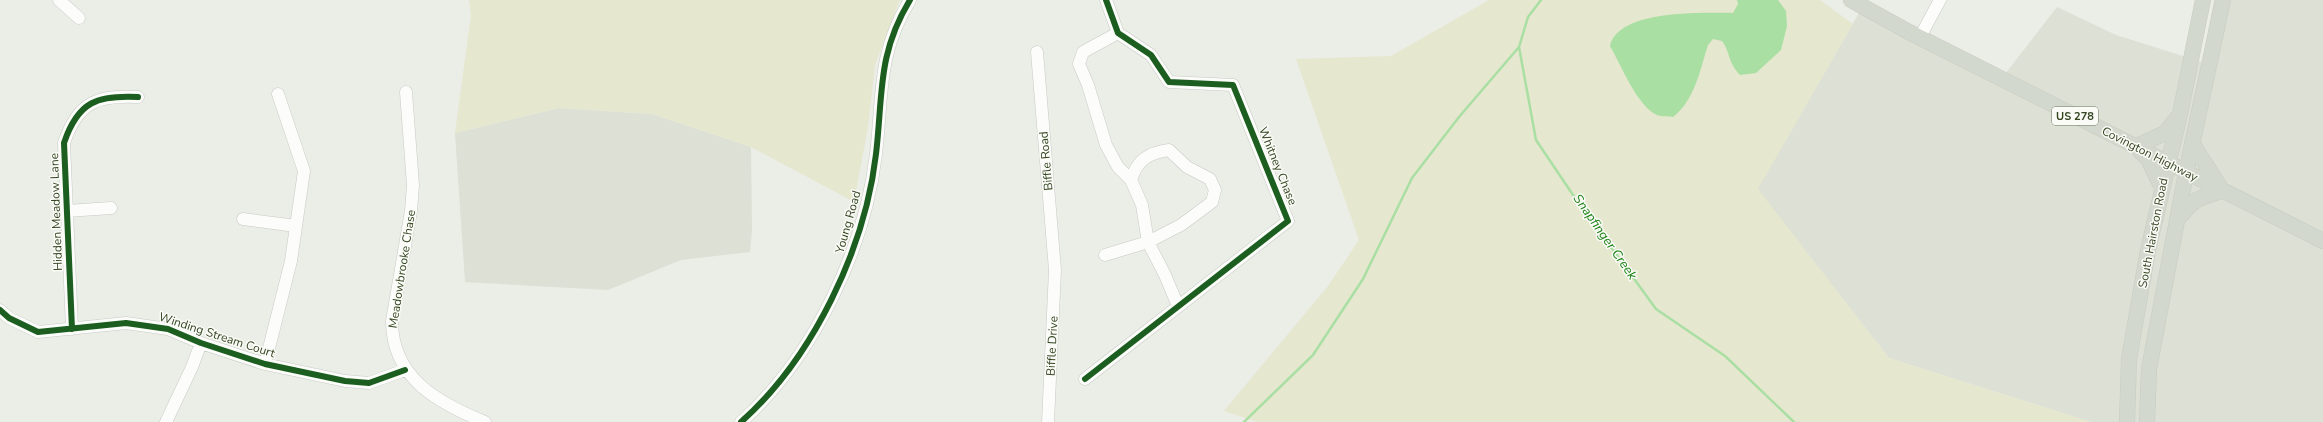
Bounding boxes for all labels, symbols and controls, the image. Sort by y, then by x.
road number: US 278 [2052,107,2098,125]
street label: Covington Highway [2099,123,2202,186]
street label: Whitney Chase [1255,125,1301,207]
street label: Biffle Road [1035,131,1057,191]
street label: Hidden Meadow Lane [46,153,66,271]
street label: South Hairston Road [2134,177,2172,289]
street label: Young Road [831,189,865,256]
water label: Snapfinger Creek [1569,191,1642,284]
street label: Meadowbrooke Chase [385,209,419,329]
street label: Winding Stream Court [157,309,278,362]
street label: Biffle Drive [1042,316,1062,376]

